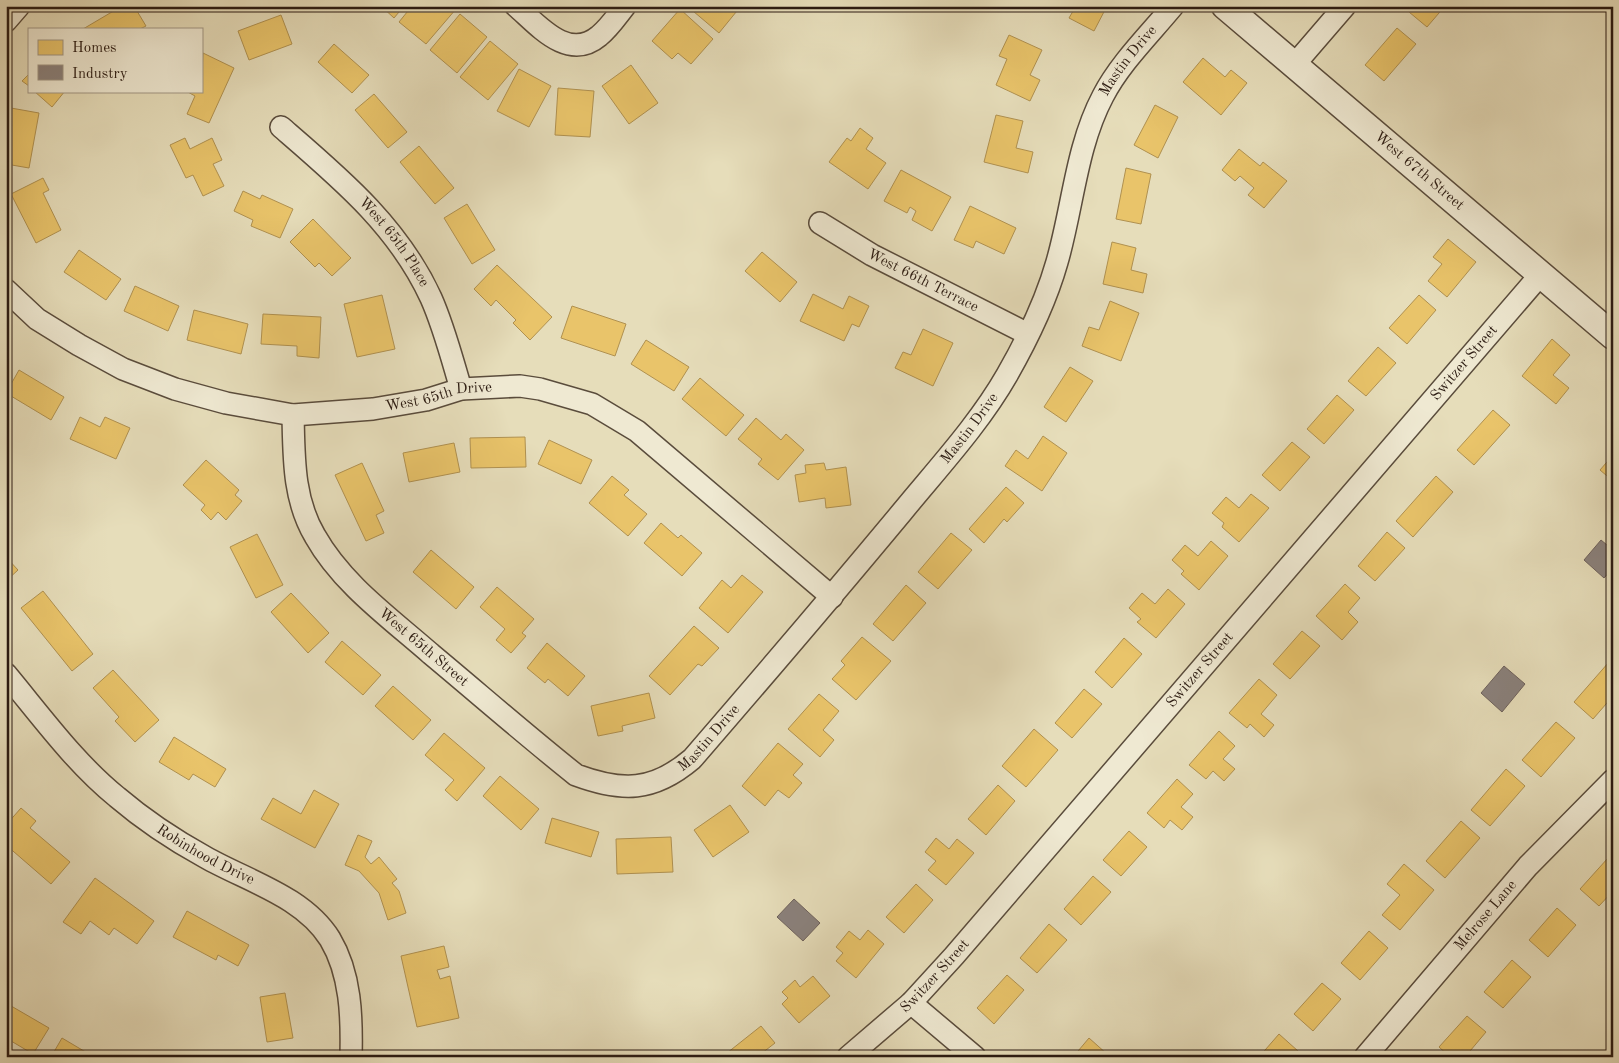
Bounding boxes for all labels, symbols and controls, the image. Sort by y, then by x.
street label: Mastin Drive [1097,23,1160,99]
legend [28,28,202,92]
text: Homes [72,41,117,56]
text: Industry [72,67,128,82]
street label: West 67th Street [1372,129,1467,213]
street label: West 65th Place [356,195,432,289]
street label: West 66th Terrace [865,246,981,315]
street label: Switzer Street [1428,323,1501,404]
street label: West 65th Drive [384,380,492,414]
street label: Mastin Drive [938,390,1001,467]
street label: West 65th Street [376,606,471,689]
street label: Switzer Street [1164,630,1236,711]
street label: Mastin Drive [675,702,743,774]
street label: Robinhood Drive [154,822,257,888]
street label: Melrose Lane [1452,877,1520,954]
street label: Switzer Street [898,936,972,1016]

